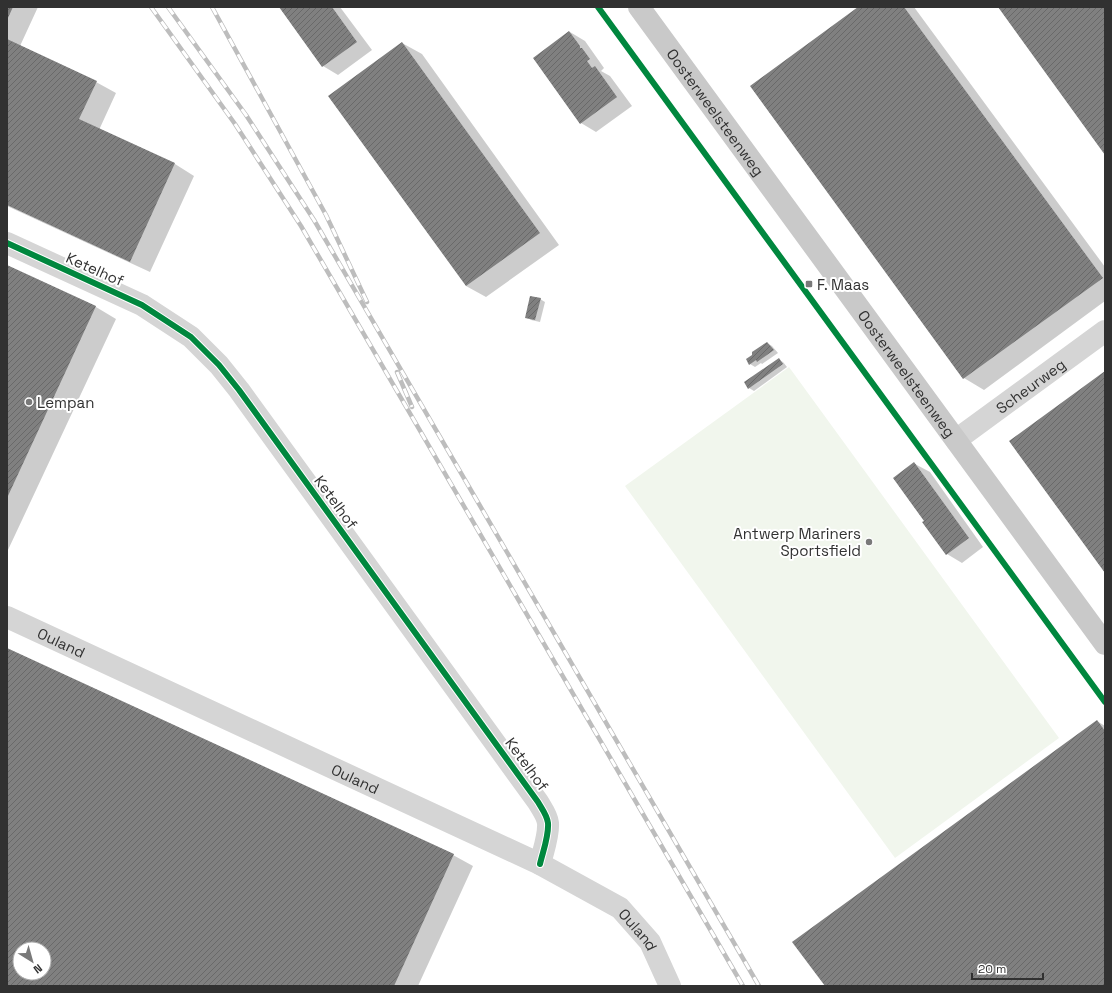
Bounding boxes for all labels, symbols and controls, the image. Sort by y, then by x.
street label: Oosterweelsteenweg [663,44,769,179]
street label: Ketelhof [63,248,127,290]
place label: F. Maas [817,275,869,294]
marker: F. Maas [804,279,814,289]
street label: Oosterweelsteenweg [854,306,960,441]
street label: Scheurweg [992,354,1069,417]
place label: Lempan [37,393,94,412]
marker: Lempan [24,397,34,407]
street label: Ketelhof [310,472,362,533]
place label: Antwerp Mariners Sportsfield [733,524,861,560]
marker: Antwerp Mariners Sportsfield [864,537,874,547]
street label: Ouland [35,623,88,661]
street label: Ketelhof [501,734,553,795]
street label: Ouland [329,759,382,798]
street label: Ouland [615,904,662,953]
north arrow [12,941,52,981]
scale bar [972,955,1043,981]
text: N [31,961,45,977]
text: 20 m [978,961,1006,977]

